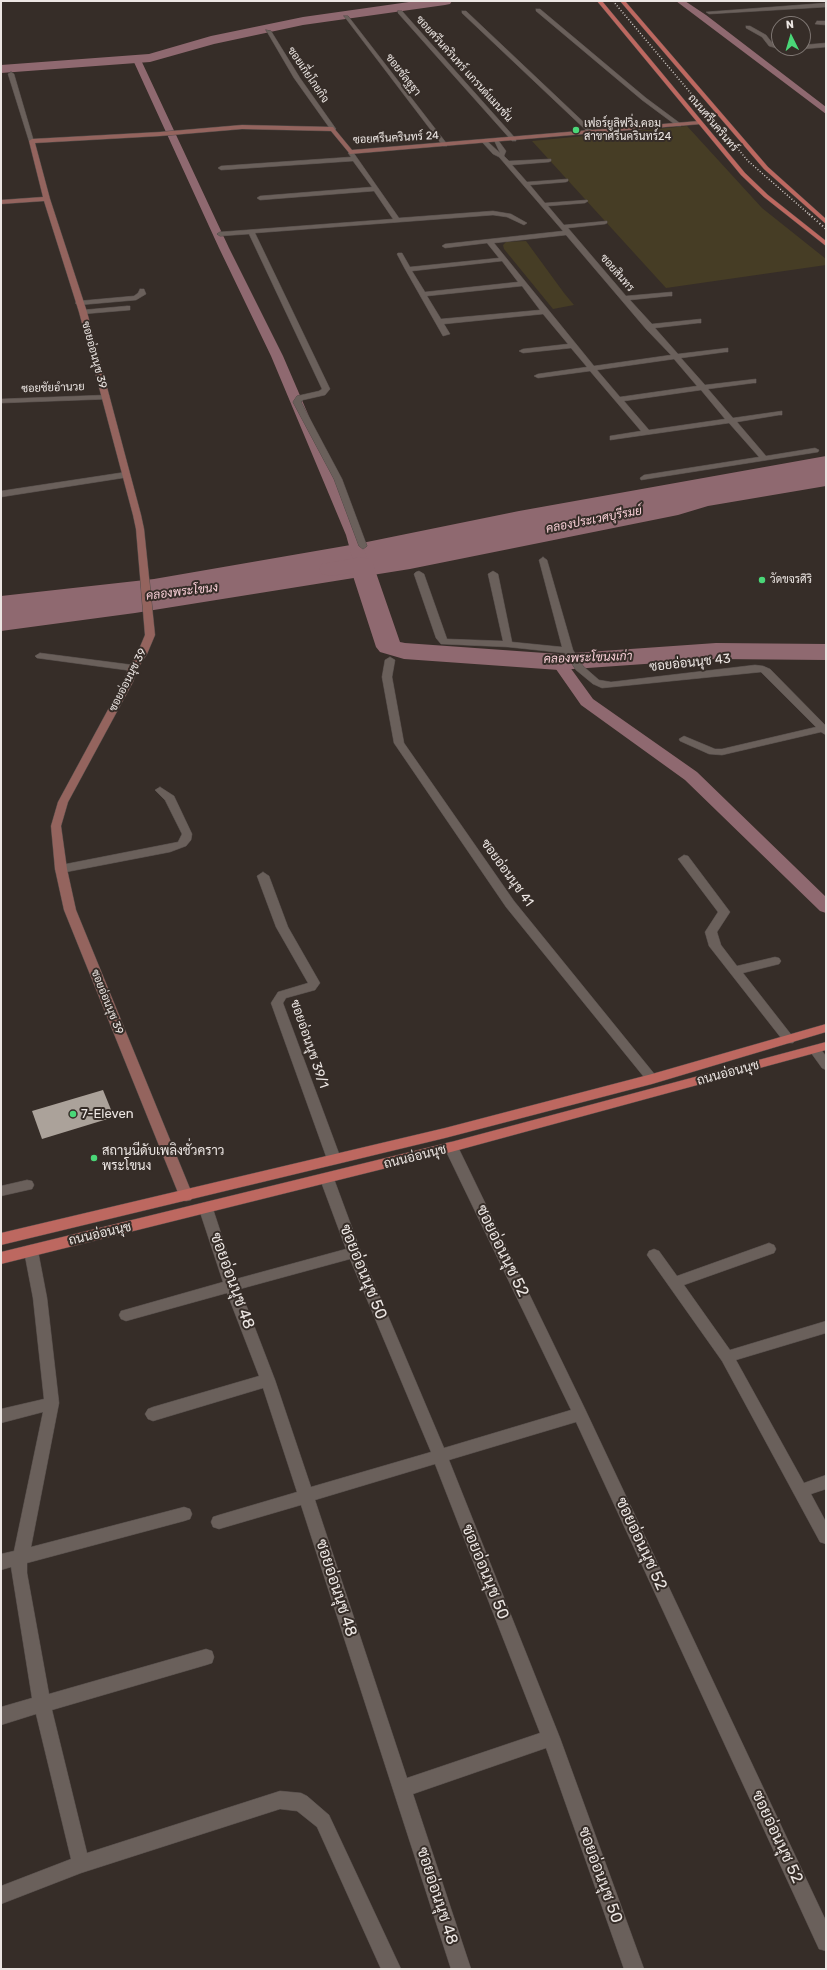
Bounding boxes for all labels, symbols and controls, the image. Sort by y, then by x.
street label: ซอยศรีนครินทร์ แกรนด์แมนชั่น [413,13,515,125]
north arrow [771,16,811,56]
text: N [785,18,795,31]
street label: ซอยเกี่ยโกยกิจ [284,44,332,106]
street label: ซอยชัลฐฐา [382,51,424,99]
street label: ถนนศรีนครินทร์ [685,92,741,154]
place label: เฟอร์ยูลิฟวิ่ง.คอม สาขาศรีนครินทร์24 [584,117,671,143]
marker: เฟอร์ยูลิฟวิ่ง.คอม สาขาศรีนครินทร์24 [571,125,581,135]
street label: ซอยศรีนครินทร์ 24 [353,129,439,147]
street label: ซอยสินทร [597,252,637,294]
street label: ซอยอ่อนนุช 39 [79,320,109,390]
street label: ซอยชัยอำนวย [21,380,85,396]
water label: คลองประเวศบุรีรมย์ [545,504,643,536]
place label: วัดขจรศิริ [770,573,812,587]
marker: วัดขจรศิริ [757,575,767,585]
water label: คลองพระโขนง [145,580,219,604]
street label: ซอยอ่อนนุช 39 [106,646,150,714]
water label: คลองพระโขนงเก่า [543,649,633,667]
street label: ซอยอ่อนนุช 43 [648,651,732,675]
street label: ซอยอ่อนนุช 41 [477,836,537,910]
street label: ซอยอ่อนนุช 39 [88,968,126,1036]
street label: ซอยอ่อนนุช 39/1 [287,998,331,1090]
street label: ถนนอ่อนนุช [695,1057,761,1089]
place label: 7-Eleven [81,1106,134,1122]
marker: 7-Eleven [68,1109,78,1119]
street label: ถนนอ่อนนุช [382,1142,448,1172]
place label: สถานนีดับเพลิงชั่วคราว พระโขนง [102,1143,224,1174]
marker: สถานนีดับเพลิงชั่วคราว พระโขนง [89,1153,99,1163]
street label: ซอยอ่อนนุช 52 [471,1202,533,1300]
street label: ถนนอ่อนนุช [67,1219,133,1249]
street label: ซอยอ่อนนุช 50 [335,1222,391,1322]
street label: ซอยอ่อนนุช 48 [206,1230,258,1332]
street label: ซอยอ่อนนุช 52 [611,1495,671,1593]
street label: ซอยอ่อนนุช 50 [457,1522,513,1622]
street label: ซอยอ่อนนุช 48 [311,1537,361,1639]
street label: ซอยอ่อนนุช 52 [747,1788,807,1886]
street label: ซอยอ่อนนุช 50 [574,1824,626,1926]
street label: ซอยอ่อนนุช 48 [412,1845,462,1947]

